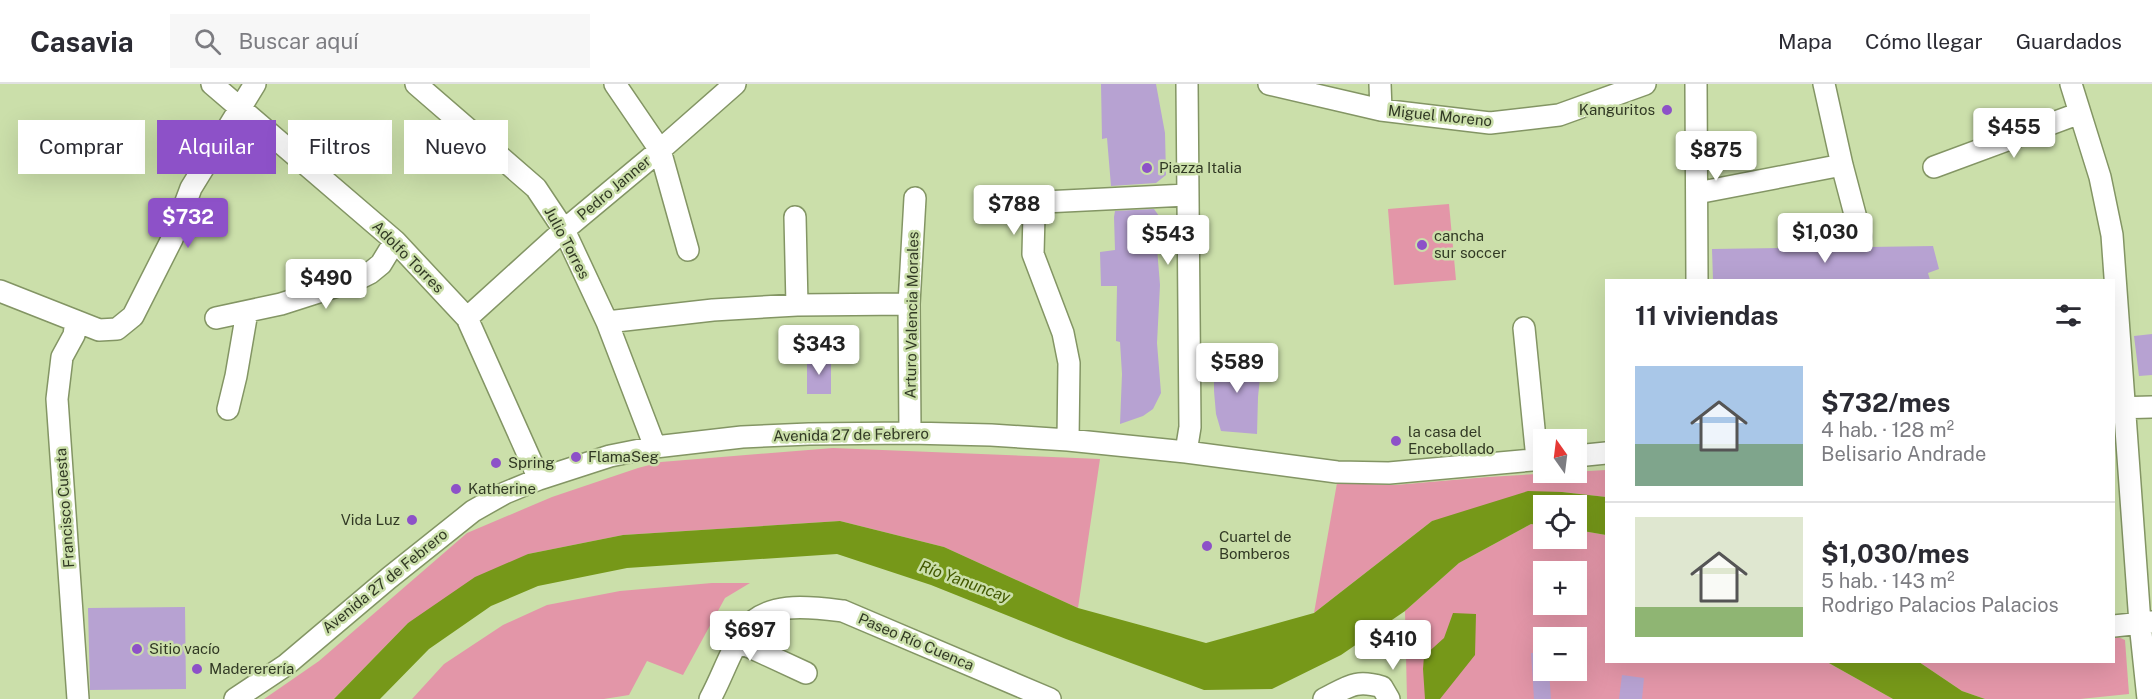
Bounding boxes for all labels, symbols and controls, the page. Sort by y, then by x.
search box [170,14,590,68]
text: Casavia [30,25,134,58]
icon: search [191,25,224,58]
text: Buscar aquí [239,28,359,54]
text: Mapa [1778,29,1832,54]
text: Cómo llegar [1865,29,1983,54]
text: Guardados [2016,29,2122,54]
place label: Kanguritos [1579,101,1655,118]
street label: Miguel Moreno [1387,102,1493,129]
marker: Kanguritos [1660,103,1674,117]
pin: $455 [1978,108,2050,159]
text: $455 [1987,115,2041,139]
chip: Comprar [18,120,145,174]
chip: Alquilar [157,120,276,174]
chip: Filtros [288,120,392,174]
chip: Nuevo [404,120,508,174]
pin: $875 [1680,131,1752,182]
text: $875 [1690,138,1742,162]
street label: Pedro Janner [574,152,654,223]
place label: Piazza Italia [1159,159,1242,176]
marker: Piazza Italia [1140,161,1154,175]
pin: $788 [978,185,1050,236]
text: $788 [988,192,1040,216]
pin: $732 [152,198,224,249]
street label: Julio Torres [541,204,593,282]
text: $732 [162,205,214,229]
pin: $1,030 [1776,213,1874,264]
pin: $543 [1132,215,1204,266]
street label: Adolfo Torres [369,217,448,296]
text: $1,030 [1792,220,1858,244]
text: $543 [1141,222,1195,246]
place label: cancha sur soccer [1434,227,1507,261]
street label: Arturo Valencia Morales [902,231,921,399]
marker: cancha sur soccer [1415,238,1429,252]
pin: $490 [290,259,362,310]
text: $490 [300,266,352,290]
icon: filters [2052,299,2085,332]
text: 11 viviendas [1635,300,1779,331]
pin: $343 [783,325,855,376]
text: $343 [792,332,846,356]
pin: $589 [1201,343,1273,394]
text: $589 [1210,350,1264,374]
text: $732/mes [1821,387,1950,418]
icon: home [1683,390,1755,462]
text: 4 hab. · 128 m² [1821,418,1954,442]
place label: la casa del Encebollado [1408,423,1494,457]
street label: Avenida 27 de Febrero [773,425,929,444]
north arrow [1533,429,1587,483]
map controls [1533,429,1587,681]
marker: la casa del Encebollado [1389,434,1403,448]
text: Belisario Andrade [1821,442,1986,466]
street label: Francisco Cuesta [52,448,77,568]
place label: FlamaSeg [588,448,659,465]
marker: FlamaSeg [569,450,583,464]
place label: Spring [508,454,555,471]
marker: Spring [489,456,503,470]
place label: Katherine [468,480,536,497]
marker: Katherine [449,482,463,496]
button: locate [1533,495,1587,549]
place label: Vida Luz [341,511,400,528]
marker: Vida Luz [405,513,419,527]
street label: Avenida 27 de Febrero [319,525,451,636]
place label: Cuartel de Bomberos [1219,528,1292,562]
text: $1,030/mes [1821,538,1970,569]
marker: Cuartel de Bomberos [1200,539,1214,553]
icon: home [1683,541,1755,613]
water label: Río Yanuncay [917,556,1014,607]
button: + [1533,561,1587,615]
text: 5 hab. · 143 m² [1821,569,1955,593]
text: Rodrigo Palacios Palacios [1821,593,2059,617]
street label: Paseo Río Cuenca [856,609,977,674]
pin: $697 [714,611,786,662]
text: $697 [724,618,776,642]
pin: $410 [1357,620,1429,671]
text: $410 [1369,627,1417,651]
button: − [1533,627,1587,681]
place label: Sitio vacío [149,640,220,657]
marker: Sitio vacío [130,642,144,656]
place label: Madererería [209,660,294,677]
marker: Madererería [190,662,204,676]

